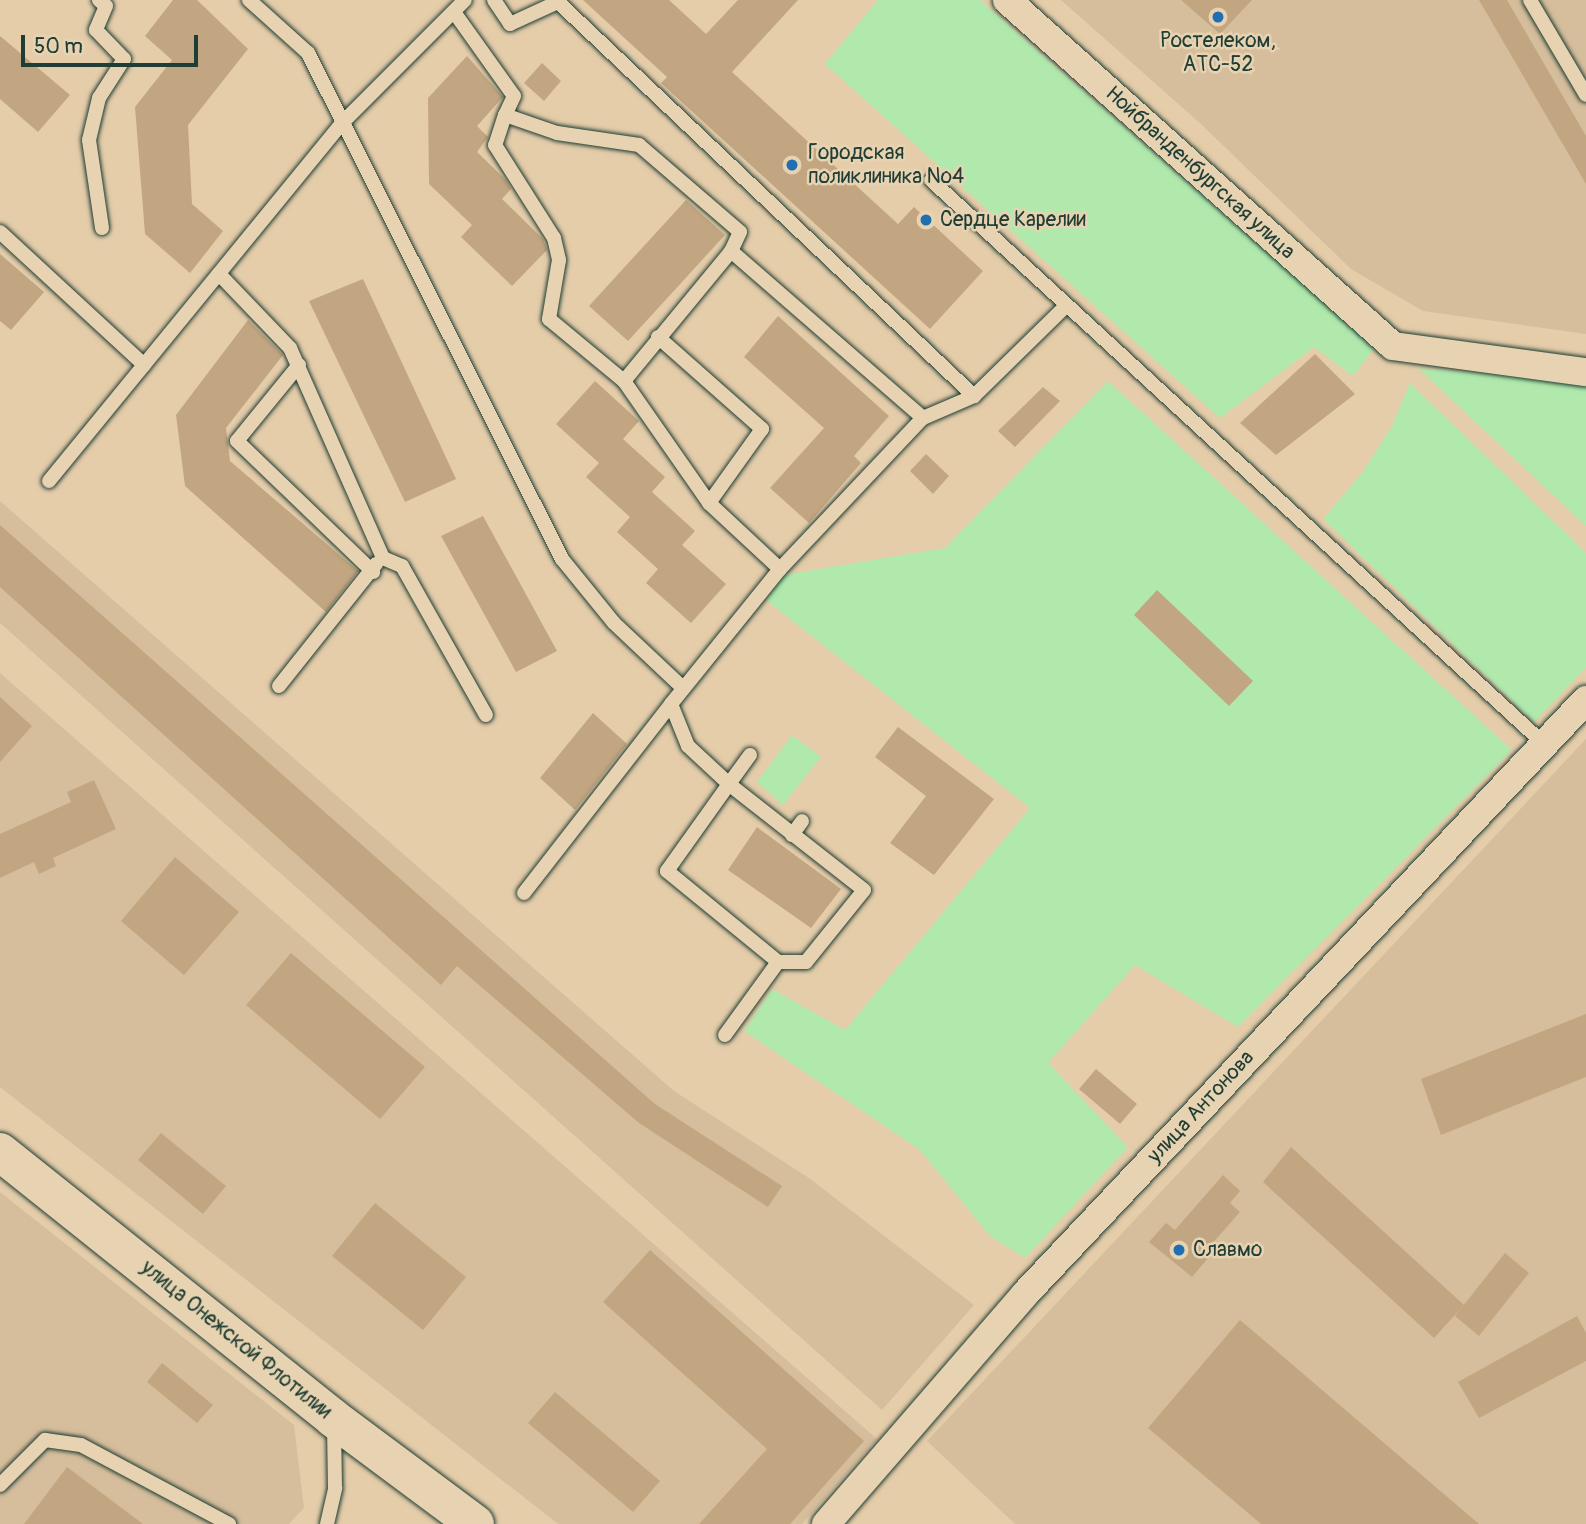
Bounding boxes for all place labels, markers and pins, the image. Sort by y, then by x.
marker: Ростелеком, АТС-52 [1210,9,1226,25]
place label: Ростелеком, АТС-52 [1160,28,1276,78]
place label: Городская поликлиника №4 [808,140,964,190]
marker: Городская поликлиника №4 [782,155,802,175]
place label: Сердце Карелии [940,207,1086,233]
marker: Сердце Карелии [918,212,934,228]
place label: Славмо [1193,1237,1262,1263]
marker: Славмо [1171,1242,1187,1258]

